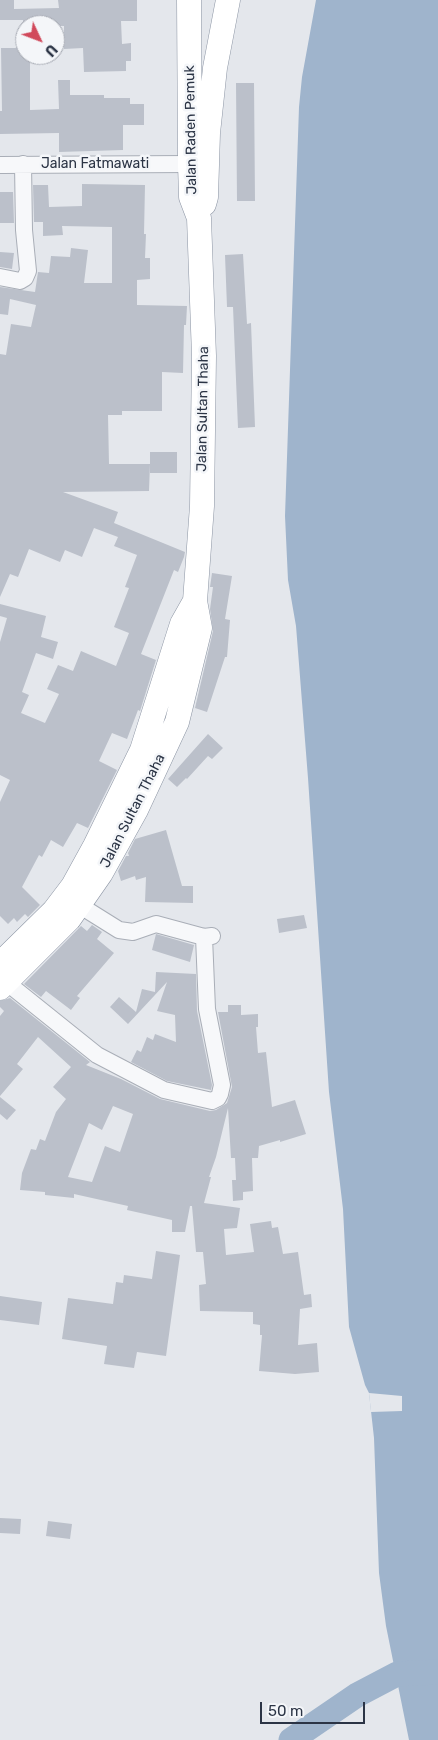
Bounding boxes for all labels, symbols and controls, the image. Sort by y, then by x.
north arrow [15,15,65,65]
text: U [41,40,60,59]
street label: Jalan Raden Pemuk [181,65,201,195]
street label: Jalan Fatmawati [41,156,149,172]
street label: Jalan Sultan Thaha [194,346,212,472]
street label: Jalan Sultan Thaha [97,751,169,871]
scale bar [263,1692,368,1724]
text: 50 m [268,1702,303,1720]

